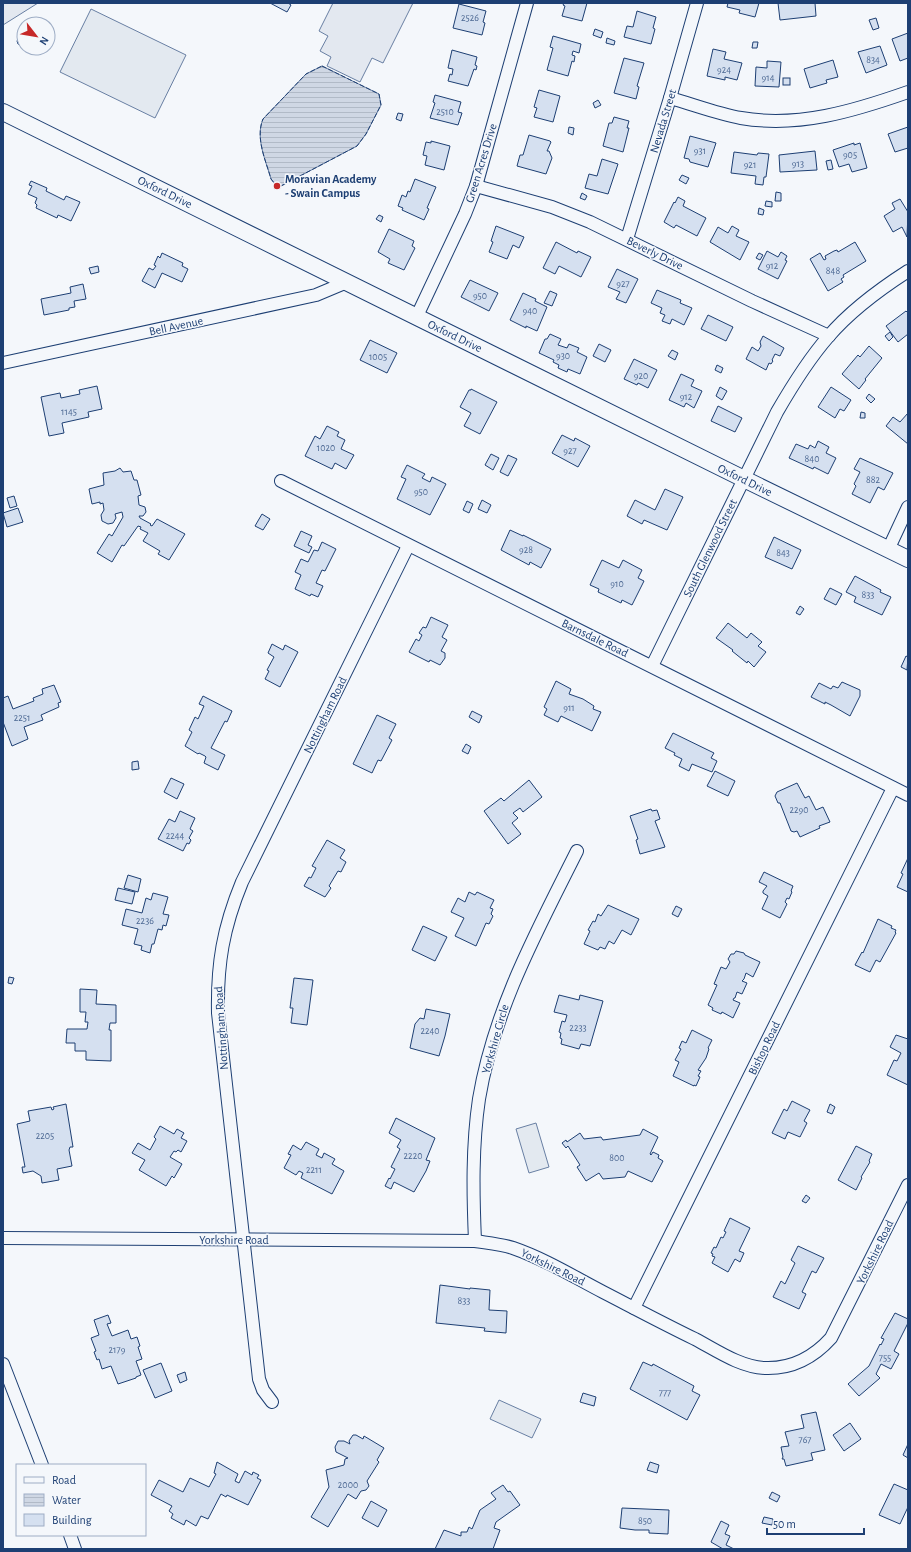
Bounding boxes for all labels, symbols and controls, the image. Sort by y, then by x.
house number: 2526 [461,13,479,23]
north arrow [16,16,56,56]
text: N [37,35,51,47]
house number: 834 [866,55,880,65]
house number: 924 [717,65,731,75]
house number: 914 [762,73,775,83]
street label: Nevada Street [648,88,678,154]
house number: 2510 [436,107,454,117]
street label: Green Acres Drive [463,122,499,204]
house number: 931 [694,146,706,156]
house number: 905 [843,150,857,160]
house number: 913 [792,159,804,169]
house number: 921 [744,160,756,170]
place label: Moravian Academy - Swain Campus [285,173,377,199]
street label: Oxford Drive [136,174,194,210]
marker: Moravian Academy - Swain Campus [272,181,282,191]
street label: Beverly Drive [624,234,685,273]
house number: 912 [766,261,779,271]
house number: 848 [826,266,840,276]
house number: 927 [616,279,630,289]
house number: 950 [473,291,487,301]
house number: 940 [523,306,537,316]
street label: Bell Avenue [148,314,204,338]
street label: Oxford Drive [426,318,484,354]
house number: 930 [556,351,570,361]
house number: 1005 [369,352,387,362]
house number: 920 [634,371,648,381]
house number: 912 [680,392,693,402]
house number: 1145 [61,407,77,417]
house number: 1020 [317,443,335,453]
house number: 927 [563,446,577,456]
house number: 840 [805,454,819,464]
street label: Oxford Drive [716,462,774,498]
house number: 882 [866,475,880,485]
house number: 950 [414,487,428,497]
street label: South Glenwood Street [681,497,739,599]
house number: 928 [519,545,533,555]
house number: 843 [776,548,790,558]
house number: 910 [610,579,624,589]
house number: 833 [862,590,874,600]
street label: Barnsdale Road [560,617,630,659]
street label: Nottingham Road [301,675,349,755]
house number: 911 [563,703,575,713]
house number: 2251 [14,713,30,723]
house number: 2290 [789,805,809,815]
house number: 2244 [166,831,185,841]
house number: 2236 [136,916,154,926]
street label: Nottingham Road [212,986,230,1070]
street label: Yorkshire Circle [479,1003,511,1075]
street label: Bishop Road [746,1019,782,1077]
house number: 2233 [569,1023,587,1033]
house number: 2240 [420,1026,440,1036]
house number: 2205 [36,1131,54,1141]
house number: 2220 [404,1151,422,1161]
house number: 800 [609,1153,625,1163]
house number: 2211 [306,1165,322,1175]
street label: Yorkshire Road [854,1218,896,1286]
street label: Yorkshire Road [199,1234,269,1246]
street label: Yorkshire Road [519,1246,587,1288]
house number: 833 [458,1296,470,1306]
house number: 2179 [109,1345,126,1355]
house number: 755 [879,1353,891,1363]
house number: 777 [659,1388,671,1398]
house number: 767 [798,1435,812,1445]
legend [16,1464,146,1536]
text: Road [52,1474,76,1486]
house number: 2000 [338,1480,358,1490]
text: Water [52,1494,81,1506]
scale bar [767,1510,864,1536]
text: Building [52,1514,92,1526]
house number: 850 [638,1516,652,1526]
text: 50 m [773,1518,796,1530]

